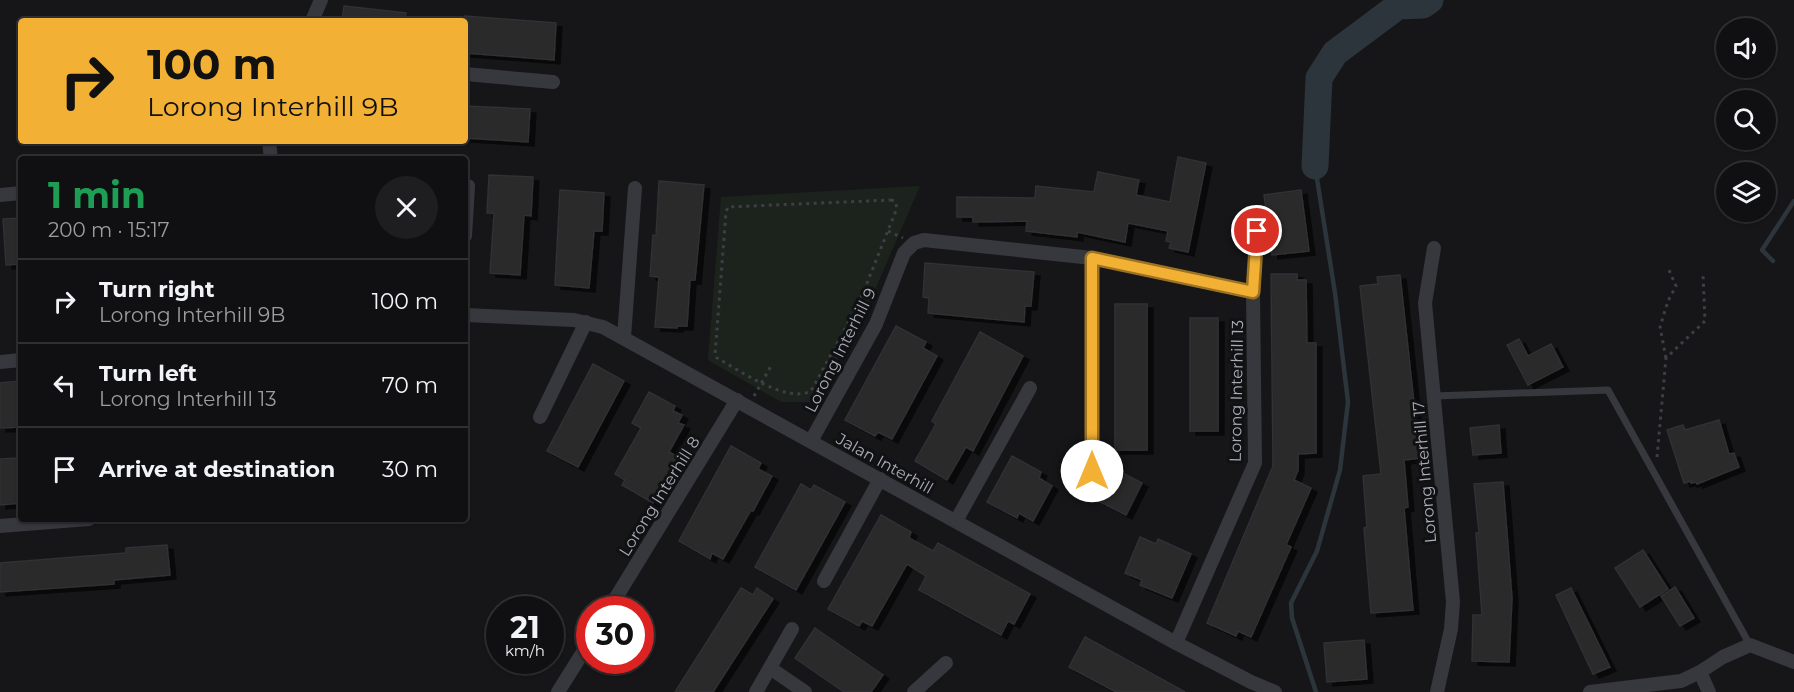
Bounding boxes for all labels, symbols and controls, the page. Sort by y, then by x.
map controls [1716,18,1776,222]
button: sound [1716,18,1776,78]
text: 100 m [147,38,276,90]
icon: right [48,42,126,120]
text: Lorong Interhill 9B [147,90,399,123]
button: search [1716,90,1776,150]
button: layers [1716,162,1776,222]
text: 1 min [48,173,146,217]
button: close [375,176,438,239]
pin [1231,205,1282,256]
icon: arrive [1240,214,1273,247]
text: 200 m · 15:17 [48,218,170,242]
text: Turn right [99,276,214,303]
icon: right [48,285,81,318]
street label: Lorong Interhill 9 [801,285,880,416]
text: 100 m [372,288,438,315]
text: Lorong Interhill 9B [99,303,285,327]
street label: Lorong Interhill 13 [1226,320,1247,462]
text: Turn left [99,360,197,387]
icon: left [48,369,81,402]
text: 70 m [382,372,438,399]
text: Lorong Interhill 13 [99,387,277,411]
street label: Lorong Interhill 17 [1409,400,1440,544]
street label: Jalan Interhill [832,429,936,498]
street label: Lorong Interhill 8 [615,433,704,560]
position arrow [1060,439,1124,503]
icon: arrive [48,453,81,486]
text: Arrive at destination [99,456,335,483]
text: 30 m [382,456,438,483]
speed limit sign: 30 [576,596,654,674]
text: 21 [510,609,540,646]
text: km/h [505,641,545,660]

